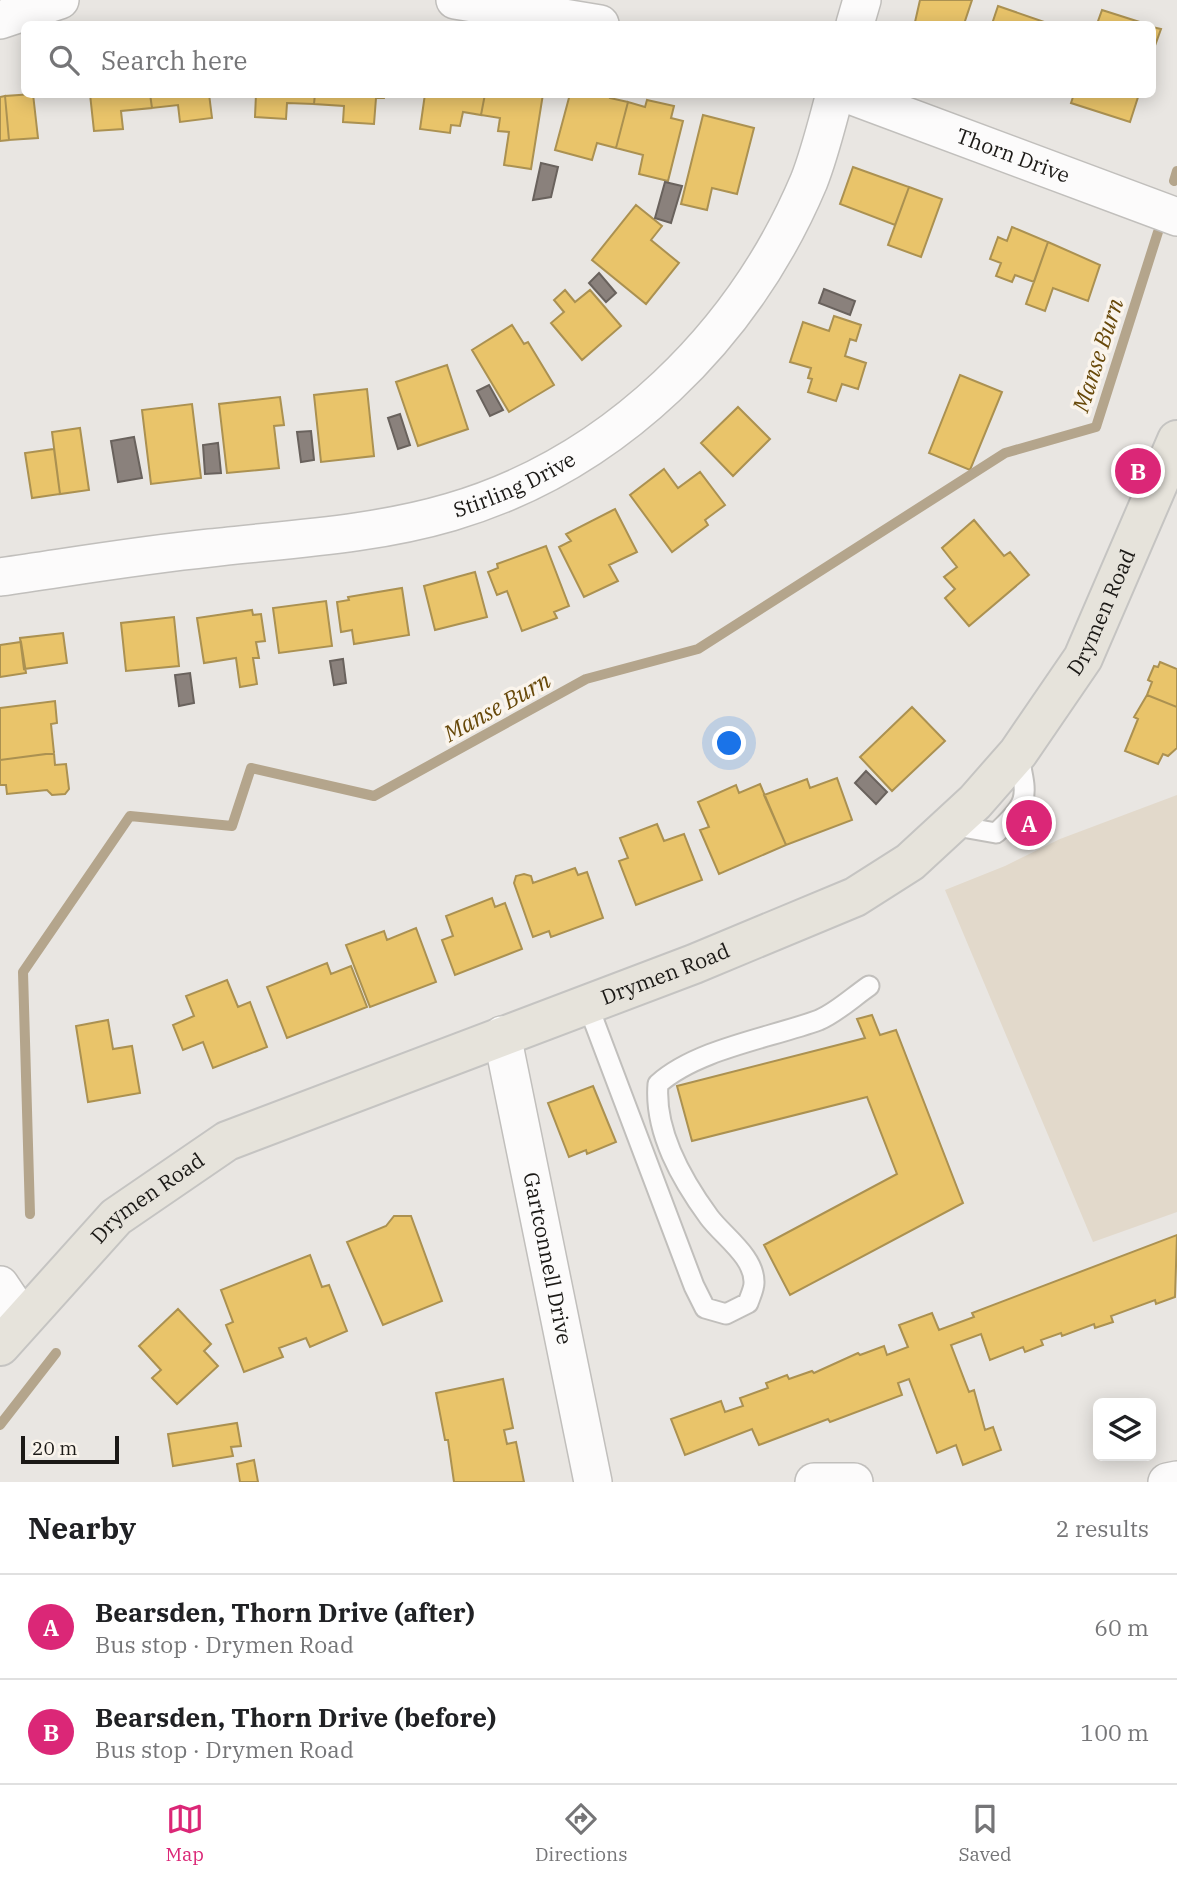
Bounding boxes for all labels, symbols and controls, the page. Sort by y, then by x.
search box [21,21,1156,98]
icon: search [45,41,83,79]
text: Search here [101,43,247,77]
street label: Thorn Drive [952,121,1074,189]
water label: Manse Burn [1064,294,1130,416]
street label: Stirling Drive [450,445,580,524]
pin: B [1115,445,1161,497]
street label: Drymen Road [1060,544,1141,681]
water label: Manse Burn [437,664,555,748]
your location [712,726,746,760]
pin: A [1006,797,1052,849]
street label: Drymen Road [597,936,734,1011]
street label: Drymen Road [84,1146,210,1249]
street label: Gartconnell Drive [517,1170,580,1347]
map controls [1093,1398,1156,1461]
button: layers [1093,1398,1156,1461]
scale bar [21,1433,119,1465]
text: 20 m [32,1436,77,1460]
text: Nearby [28,1508,136,1547]
text: 2 results [1056,1513,1149,1543]
text: Bearsden, Thorn Drive (after) [95,1595,475,1629]
text: A [43,1612,59,1642]
text: 60 m [1094,1612,1149,1642]
text: Bus stop · Drymen Road [95,1629,354,1659]
text: Bearsden, Thorn Drive (before) [95,1700,496,1734]
text: B [43,1717,59,1747]
text: 100 m [1080,1717,1149,1747]
text: Bus stop · Drymen Road [95,1734,354,1764]
tab: Map [165,1800,204,1866]
tab: Directions [535,1800,628,1866]
tab: Saved [958,1800,1012,1866]

